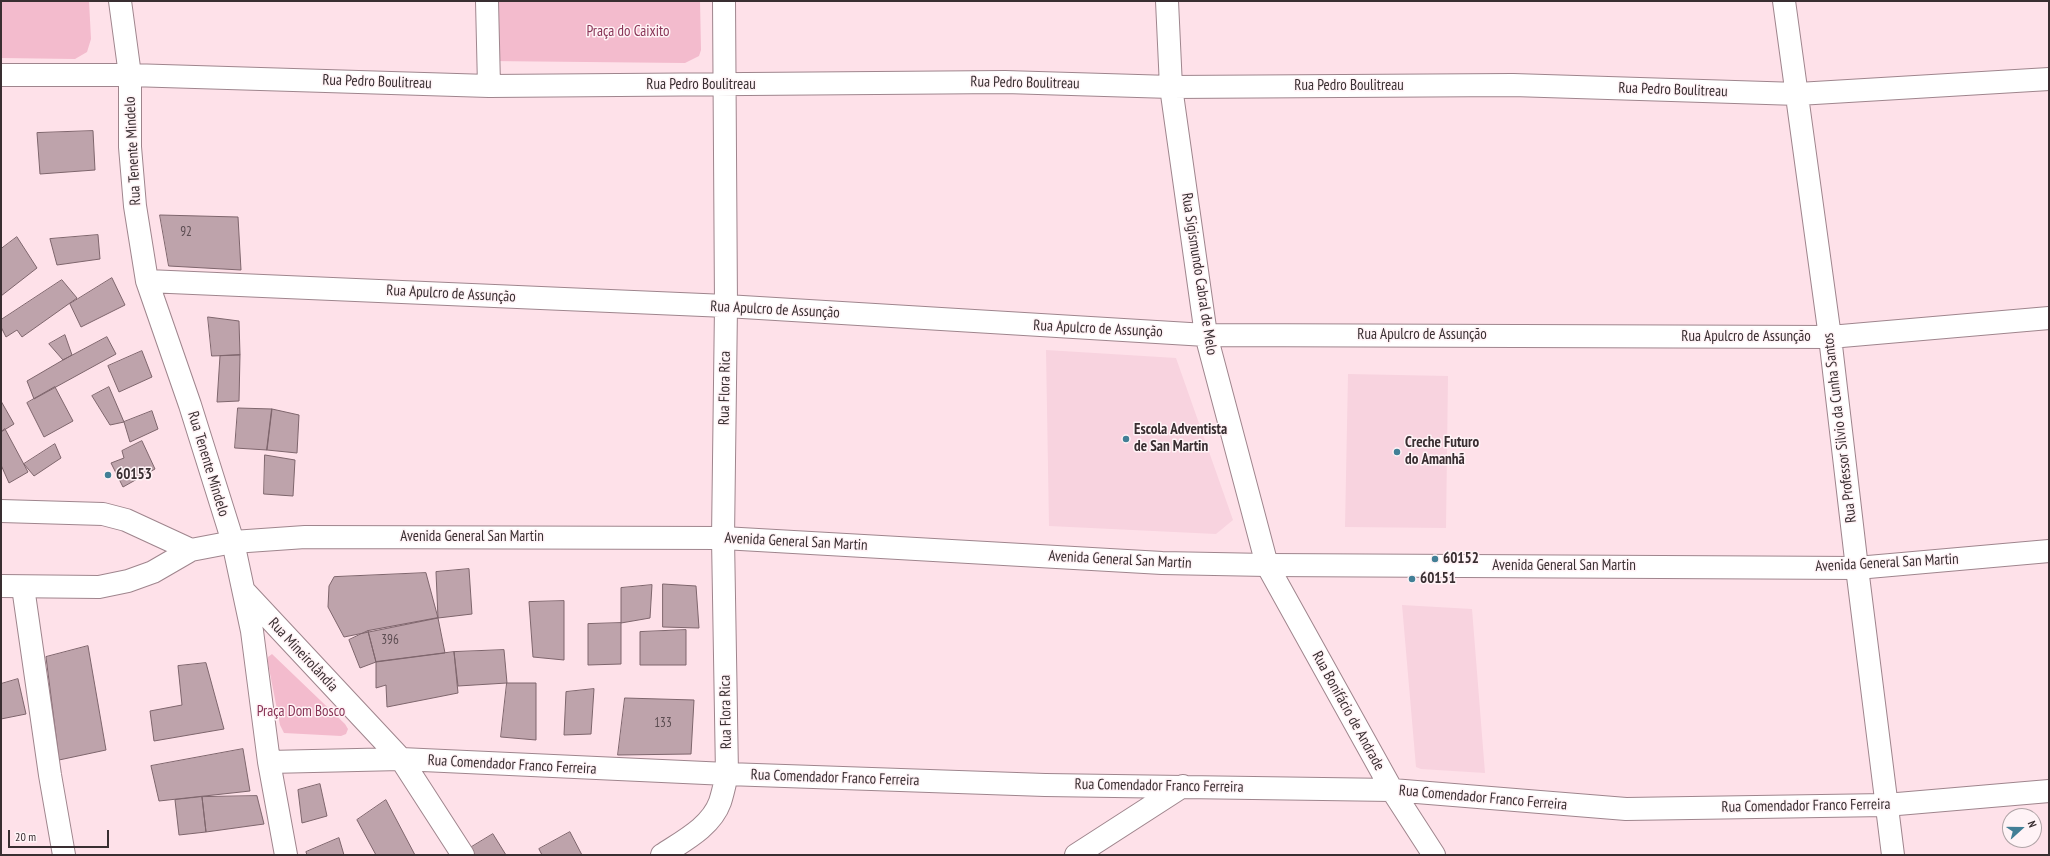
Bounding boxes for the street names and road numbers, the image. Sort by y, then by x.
street label: Rua Pedro Boulitreau [322,71,432,93]
street label: Rua Pedro Boulitreau [970,73,1080,93]
street label: Rua Pedro Boulitreau [646,76,756,94]
street label: Rua Pedro Boulitreau [1294,77,1404,95]
street label: Rua Pedro Boulitreau [1618,79,1728,101]
street label: Rua Tenente Mindelo [121,96,145,206]
street label: Rua Sigismundo Cabral de Melo [1177,192,1221,356]
street label: Rua Apulcro de Assunção [386,282,516,306]
street label: Rua Apulcro de Assunção [710,298,840,322]
street label: Rua Apulcro de Assunção [1033,317,1163,341]
street label: Rua Apulcro de Assunção [1357,326,1487,344]
street label: Rua Apulcro de Assunção [1681,328,1811,346]
street label: Rua Professor Silvio da Cunha Santos [1819,332,1861,524]
street label: Rua Flora Rica [715,351,735,425]
street label: Rua Tenente Mindelo [183,409,233,519]
street label: Avenida General San Martin [400,528,544,546]
street label: Avenida General San Martin [724,529,868,555]
street label: Avenida General San Martin [1048,547,1192,573]
street label: Avenida General San Martin [1815,550,1959,576]
street label: Avenida General San Martin [1492,557,1636,575]
street label: Rua Mineirolândia [264,614,342,696]
street label: Rua Bonifácio de Andrade [1308,648,1388,774]
street label: Rua Flora Rica [716,675,736,749]
street label: Rua Comendador Franco Ferreira [427,752,597,778]
street label: Rua Comendador Franco Ferreira [750,766,920,790]
street label: Rua Comendador Franco Ferreira [1074,776,1244,796]
street label: Rua Comendador Franco Ferreira [1398,782,1568,814]
street label: Rua Comendador Franco Ferreira [1721,796,1891,816]

